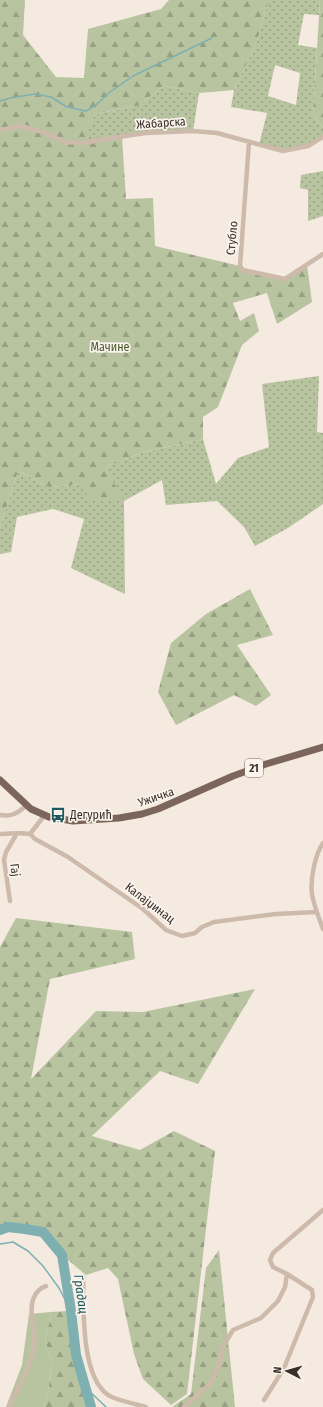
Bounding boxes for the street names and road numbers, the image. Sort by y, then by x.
street label: Жабарска [136,114,186,132]
street label: Стубло [224,220,240,256]
road number: 21 [245,759,263,777]
street label: Ужичка [135,784,176,810]
street label: Гај [7,863,23,877]
street label: Калајџинац [122,880,178,927]

